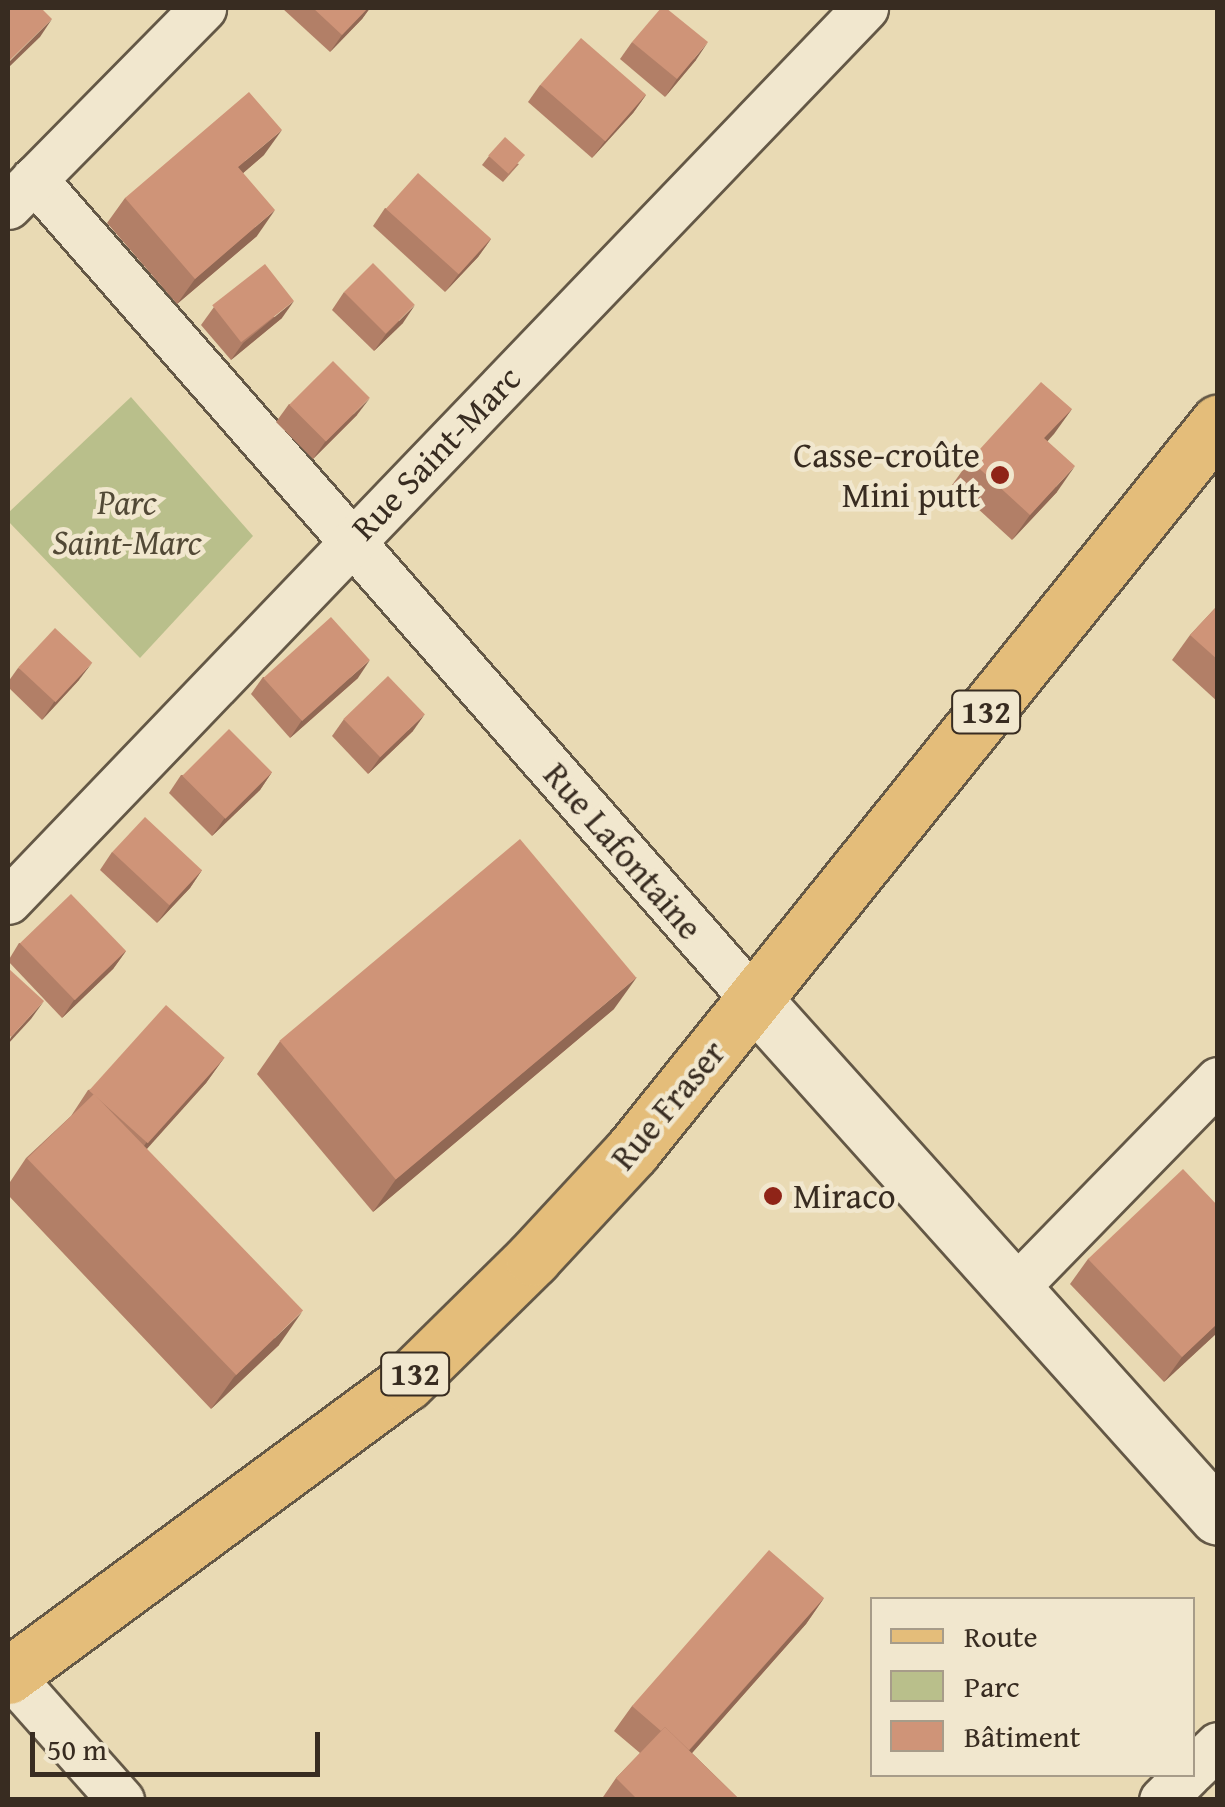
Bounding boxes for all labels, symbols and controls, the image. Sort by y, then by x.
street label: Rue Saint-Marc [343,357,529,549]
place label: Casse-croûte Mini putt [793,434,980,516]
marker: Casse-croûte Mini putt [989,464,1011,486]
park label: Parc Saint-Marc [52,481,202,563]
road number: 132 [951,685,1021,739]
street label: Rue Lafontaine [535,754,711,948]
street label: Rue Fraser [602,1032,734,1178]
place label: Miraco [793,1175,896,1217]
marker: Miraco [762,1185,784,1207]
road number: 132 [380,1347,450,1401]
legend [870,1597,1195,1777]
text: Route [964,1614,1037,1658]
text: Parc [964,1664,1020,1708]
scale bar [35,1712,325,1774]
text: Bâtiment [964,1714,1080,1758]
text: 50 m [47,1727,107,1771]

